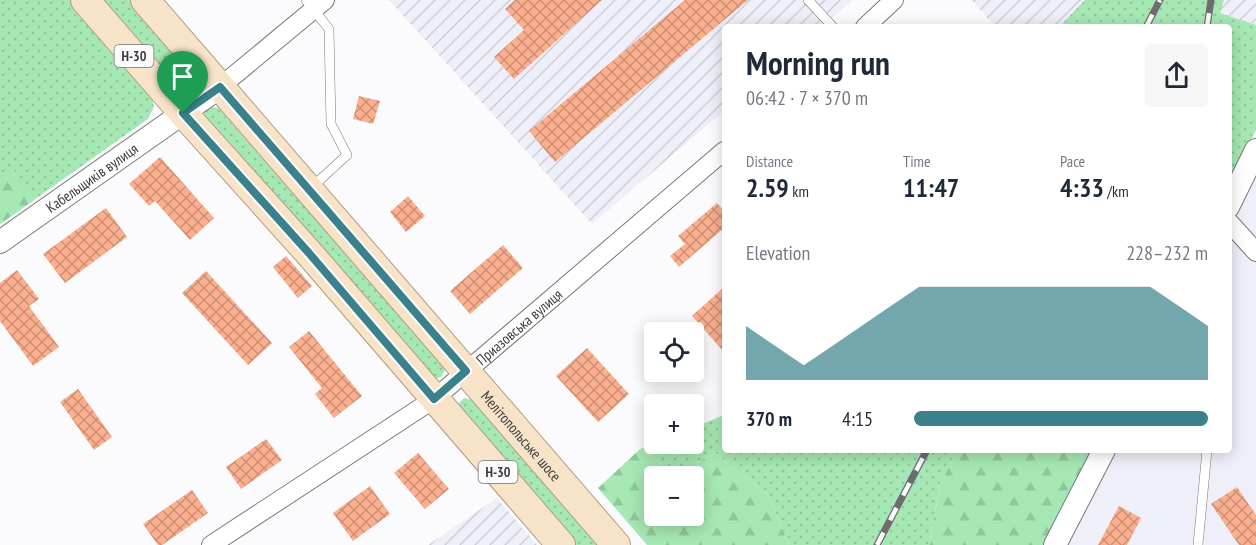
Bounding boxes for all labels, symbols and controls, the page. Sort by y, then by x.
text: Morning run [746,41,890,84]
button: share [1145,44,1208,107]
road number: Н-30 [114,45,154,67]
pin [157,51,208,113]
icon: arrive [166,60,199,93]
text: 06:42 · 7 × 370 m [746,85,868,111]
street label: Кабельщиків вулиця [42,138,141,216]
text: Distance [746,151,793,171]
text: Time [903,151,931,171]
text: Pace [1060,151,1085,171]
text: 2.59 [746,171,789,204]
text: 11:47 [903,171,959,204]
text: 4:33 [1060,171,1104,204]
text: km [789,181,809,201]
text: /km [1104,181,1129,201]
text: Elevation [746,240,810,266]
text: 228–232 m [1126,240,1208,266]
street label: Приазовська вулиця [472,284,566,369]
map controls [644,322,704,526]
button: locate [644,322,704,382]
street label: Мелітопольське шосе [477,387,566,485]
button: + [644,394,704,454]
text: 370 m [746,406,792,432]
text: 4:15 [842,406,873,432]
road number: Н-30 [478,461,518,483]
button: − [644,466,704,526]

